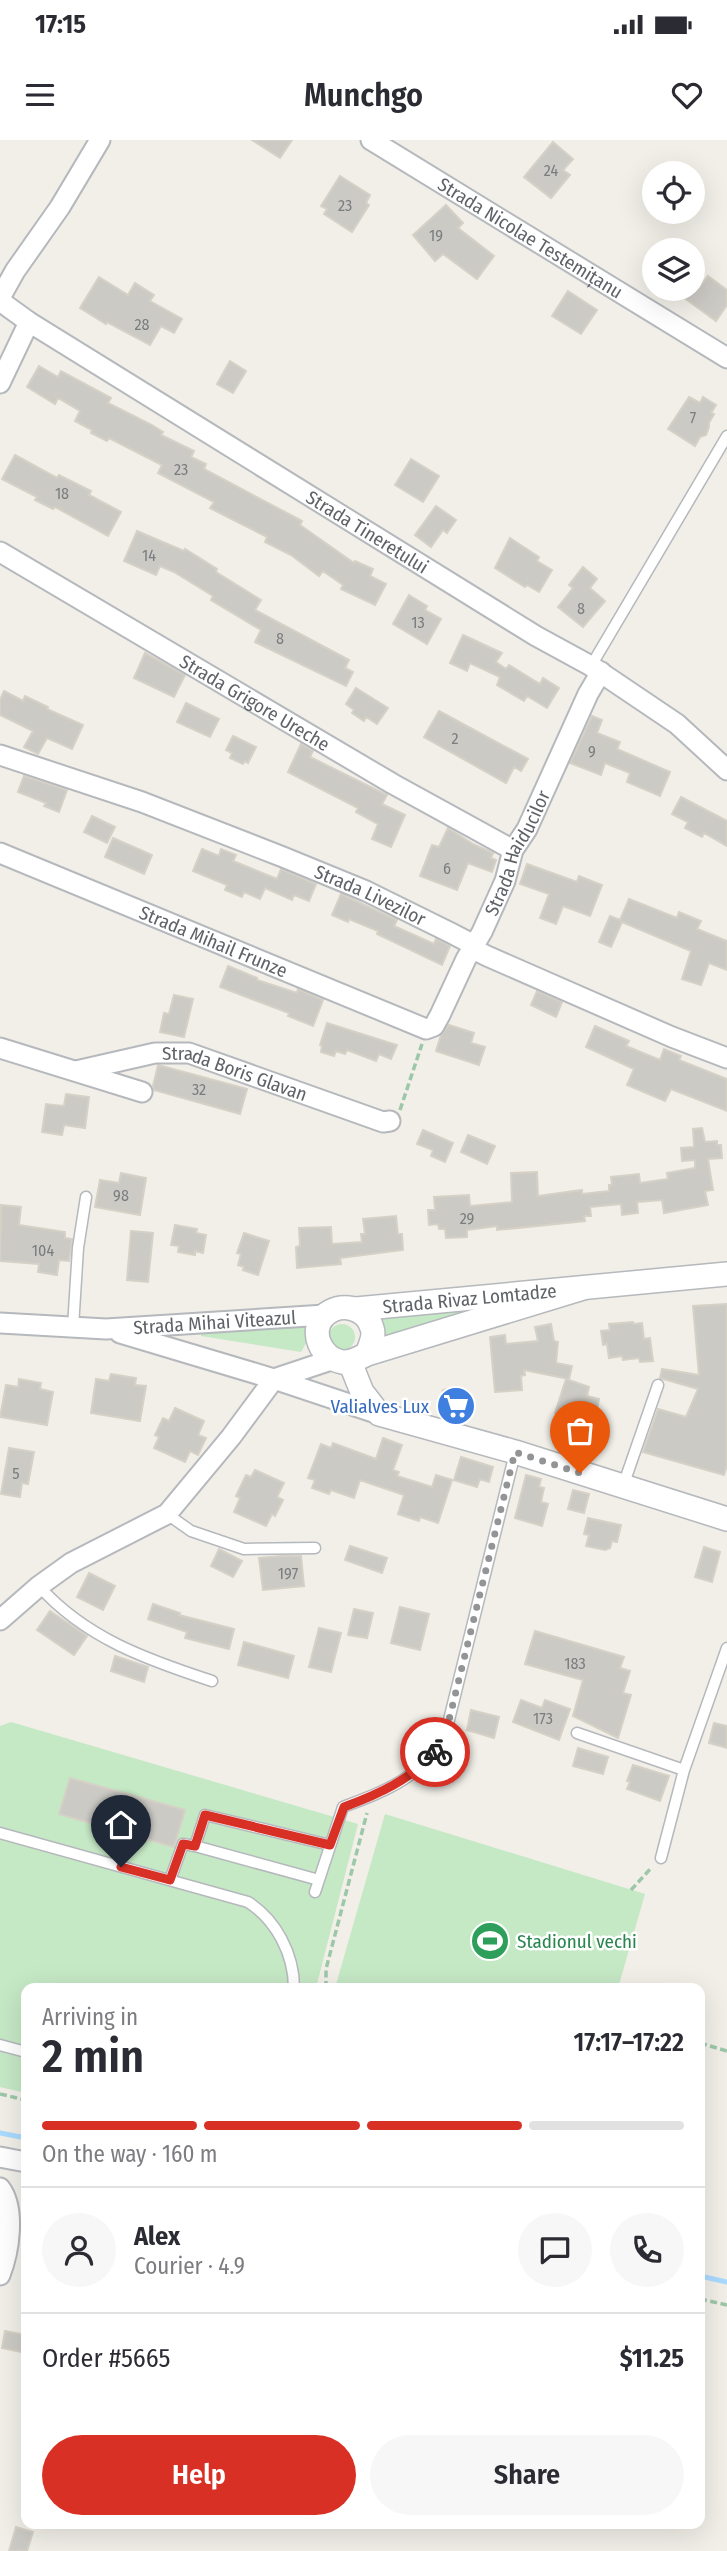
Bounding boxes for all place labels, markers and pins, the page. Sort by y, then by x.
supermarket icon: Valialves Lux [435,1385,477,1427]
place label: Valialves Lux [330,1395,430,1418]
pin [550,1401,610,1473]
pin [91,1795,151,1867]
sports icon: Stadionul vechi [469,1920,511,1962]
place label: Stadionul vechi [517,1930,637,1953]

